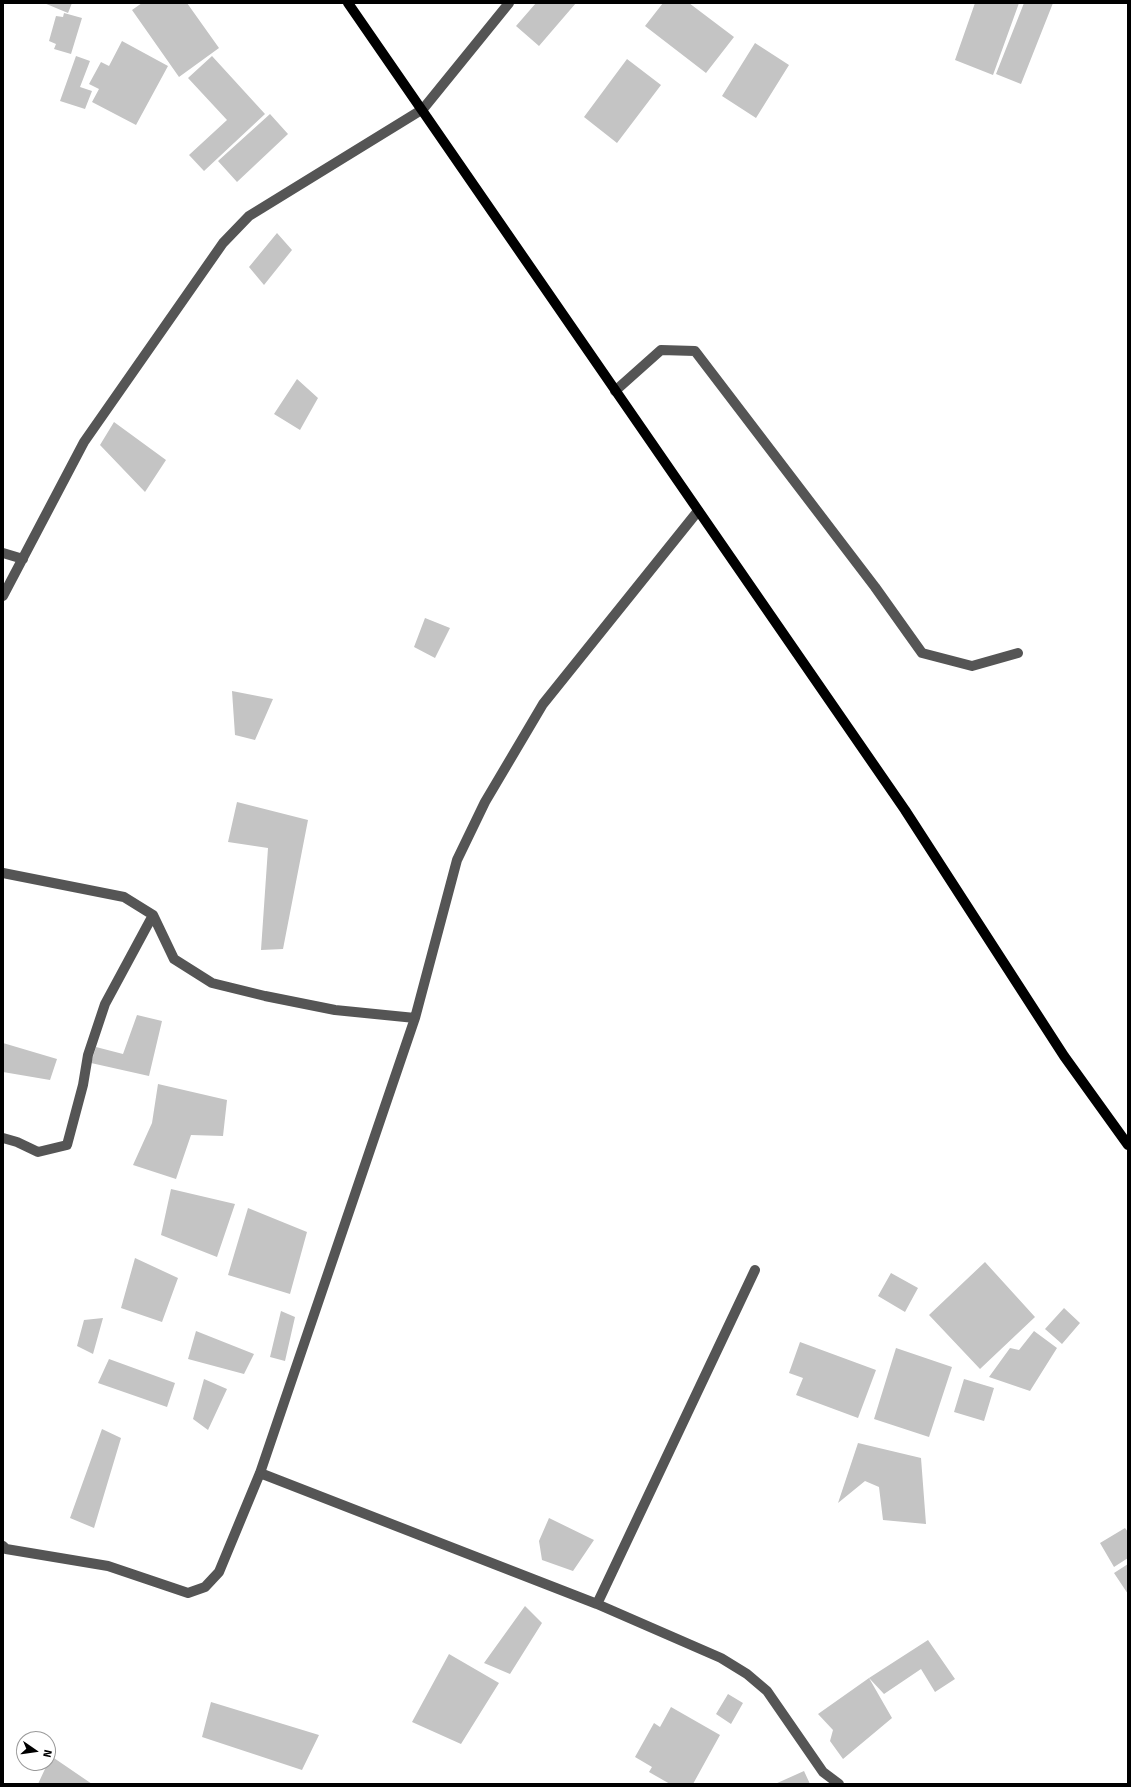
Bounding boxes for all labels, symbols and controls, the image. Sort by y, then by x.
north arrow [16,1731,56,1771]
text: N [40,1748,54,1759]

